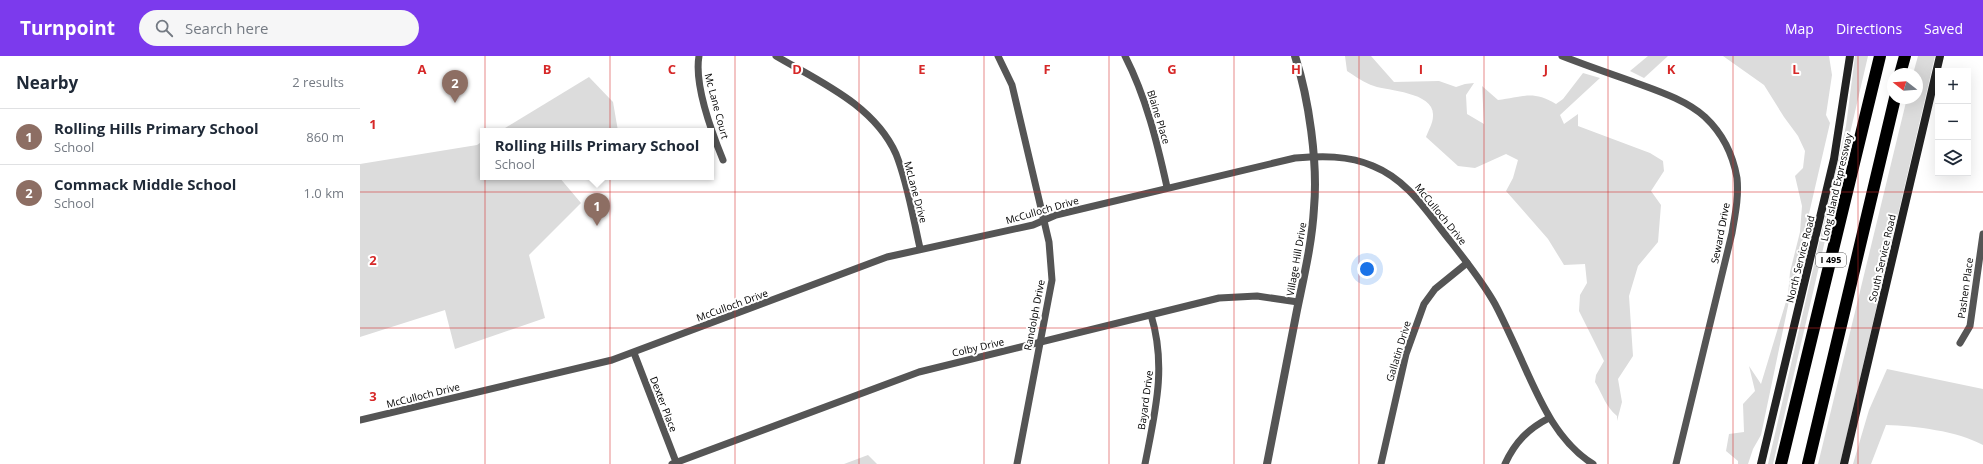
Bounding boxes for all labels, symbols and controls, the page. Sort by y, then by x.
search box [139,10,419,46]
text: Turnpoint [20,15,115,41]
icon: search [153,17,175,39]
text: Search here [185,18,269,38]
text: Map [1785,19,1814,38]
text: Directions [1836,19,1902,38]
text: Saved [1924,19,1963,38]
text: A [418,60,427,78]
text: B [543,60,552,78]
text: C [668,60,676,78]
text: D [792,60,802,78]
text: E [918,60,926,78]
text: F [1043,60,1051,78]
text: G [1167,60,1177,78]
text: H [1291,60,1301,78]
text: I [1419,60,1423,78]
text: J [1543,60,1548,78]
text: K [1667,60,1676,78]
text: L [1792,60,1800,78]
north arrow [1887,68,1923,104]
map controls [1935,68,1971,176]
button: + [1935,68,1971,104]
pin: 2 [442,70,468,103]
text: Nearby [16,71,78,94]
street label: Mc Lane Court [701,72,733,141]
text: 2 results [292,73,344,91]
street label: Blaine Place [1144,88,1174,146]
button: − [1935,104,1971,140]
text: 1 [369,115,377,133]
text: Rolling Hills Primary School [54,118,259,138]
text: 1 [25,128,33,146]
text: 860 m [306,128,344,146]
popup [480,128,714,180]
street label: Long Island Expressway [1817,131,1855,242]
text: Rolling Hills Primary School [495,135,699,155]
text: School [54,138,94,156]
button: layers [1935,140,1971,176]
text: School [495,155,535,173]
street label: McLane Drive [901,160,931,225]
text: Commack Middle School [54,174,236,194]
street label: McCulloch Drive [1412,180,1470,248]
text: 2 [25,184,33,202]
text: 1.0 km [303,184,344,202]
pin: 1 [584,193,610,226]
street label: McCulloch Drive [1004,193,1080,227]
text: School [54,194,94,212]
street label: Seward Drive [1707,201,1733,265]
street label: South Service Road [1865,213,1899,303]
street label: North Service Road [1782,214,1818,304]
street label: Village Hill Drive [1283,221,1309,297]
text: 2 [369,251,377,269]
road number: I 495 [1816,253,1846,267]
street label: Pashen Place [1954,256,1976,319]
your location [1357,259,1377,279]
street label: Randolph Drive [1020,278,1048,352]
street label: McCulloch Drive [694,285,770,324]
street label: Gallatin Drive [1382,319,1414,383]
street label: Colby Drive [951,334,1006,360]
street label: Bayard Drive [1134,369,1156,431]
street label: Dexter Place [647,374,681,434]
street label: McCulloch Drive [385,379,462,411]
text: 3 [369,387,377,405]

